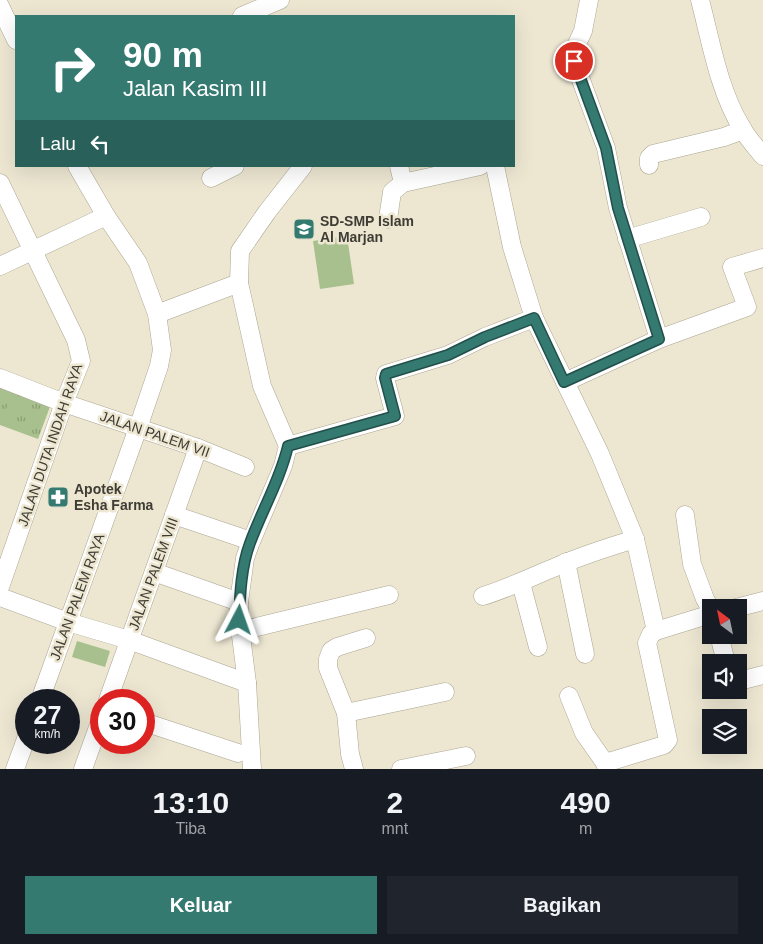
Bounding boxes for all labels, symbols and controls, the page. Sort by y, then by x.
icon: right [40,35,105,100]
text: 90 m [123,35,203,74]
pin [553,40,595,82]
icon: arrive [560,47,588,75]
text: Jalan Kasim III [123,76,267,101]
icon: left [86,130,114,158]
text: Lalu [40,133,76,154]
place label: SD-SMP Islam Al Marjan [320,213,414,245]
school or university icon: SD-SMP Islam Al Marjan [292,217,316,241]
street label: JALAN DUTA INDAH RAYA [15,361,86,529]
street label: JALAN PALEM VII [98,408,212,460]
place label: Apotek Esha Farma [74,481,154,513]
pharmacy icon: Apotek Esha Farma [46,485,70,509]
street label: JALAN PALEM VIII [125,515,181,633]
street label: JALAN PALEM RAYA [47,531,108,663]
position arrow [212,593,264,645]
north arrow [702,599,748,644]
map controls [702,599,747,754]
button: sound [702,654,747,699]
speed limit sign: 30 [90,689,155,754]
text: 27 [34,701,61,729]
button: layers [702,709,747,754]
text: km/h [34,727,61,741]
text: 13:10 [152,786,229,819]
text: 2 [386,786,403,819]
text: 490 [561,786,611,819]
text: Tiba [175,820,206,837]
text: mnt [381,820,408,837]
text: m [579,820,592,837]
button: Keluar [25,876,377,934]
button: Bagikan [387,876,738,934]

